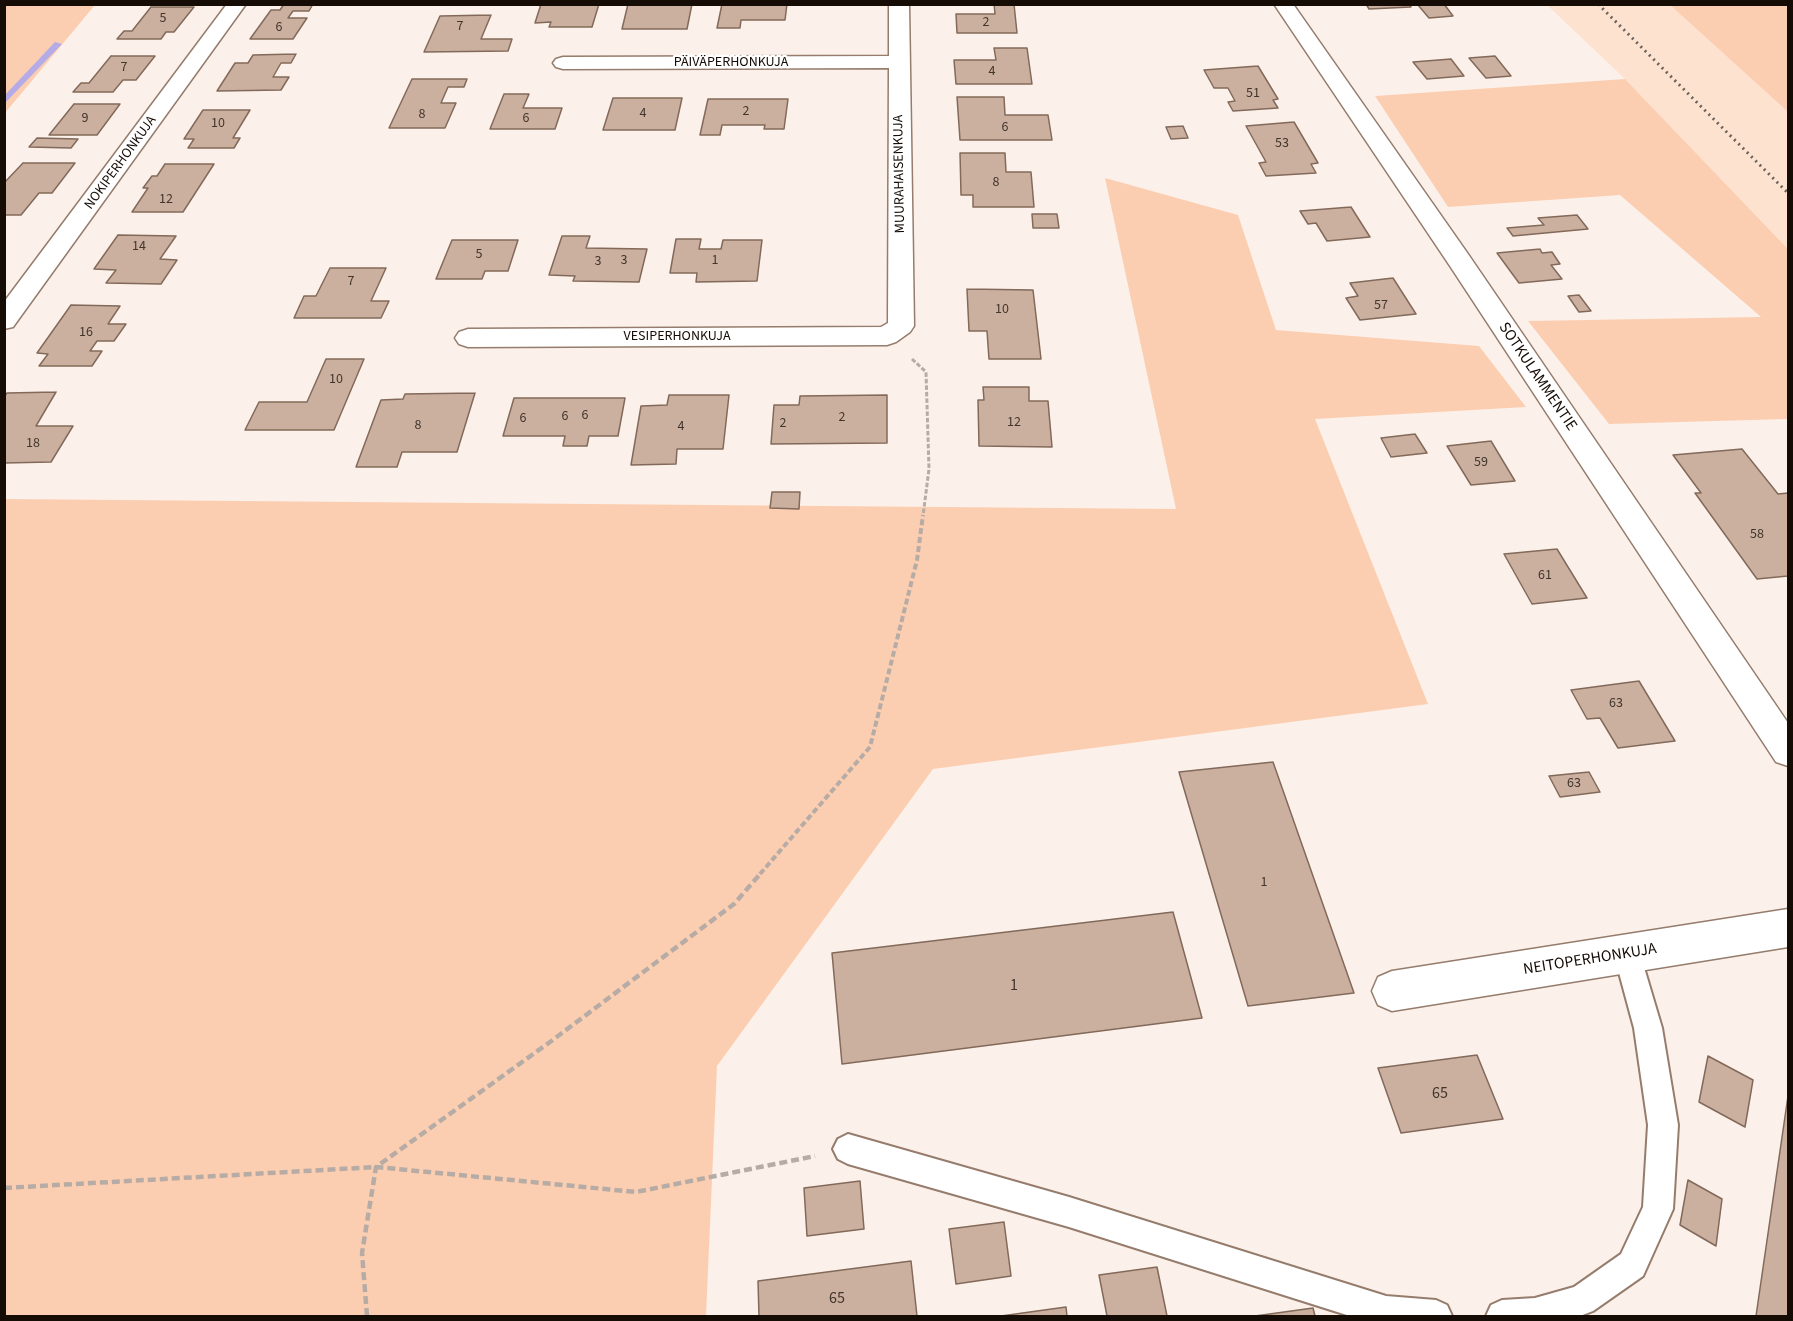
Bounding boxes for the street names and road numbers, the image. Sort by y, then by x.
street label: PÄIVÄPERHONKUJA [674,55,788,71]
street label: NOKIPERHONKUJA [81,113,161,213]
street label: MUURAHAISENKUJA [891,115,909,233]
street label: SOTKULAMMENTIE [1494,319,1580,435]
street label: VESIPERHONKUJA [623,329,731,345]
street label: NEITOPERHONKUJA [1522,940,1658,980]

